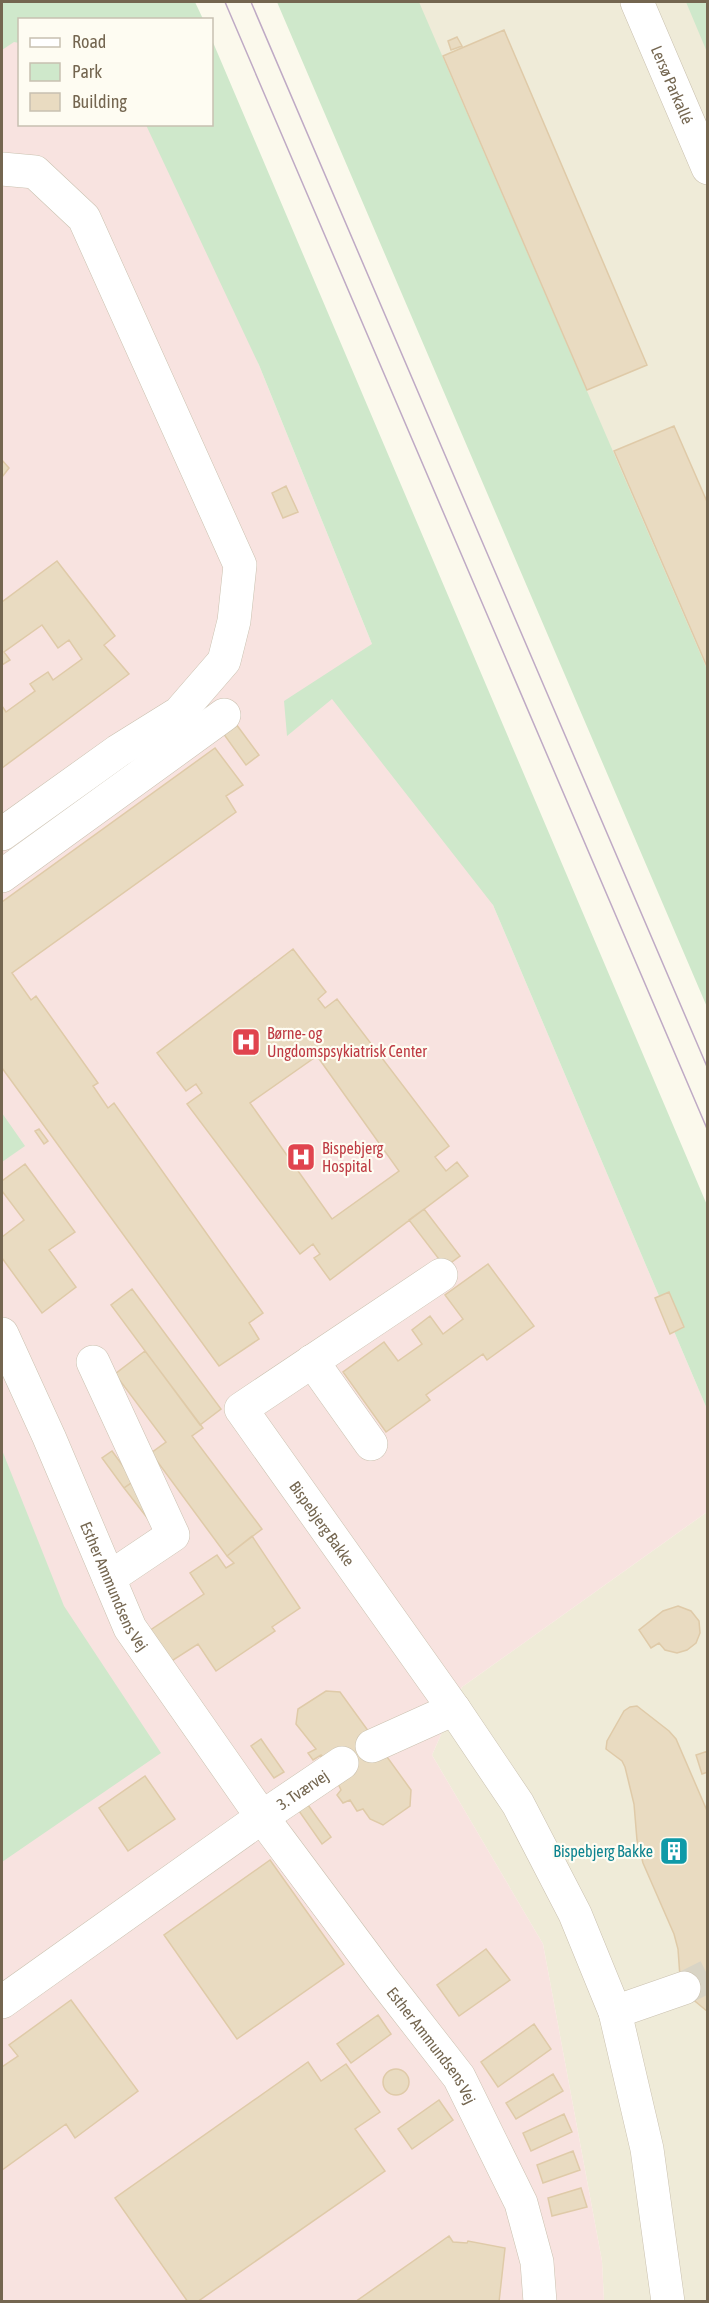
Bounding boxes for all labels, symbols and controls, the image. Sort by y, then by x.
legend [18,18,213,126]
text: Road [72,31,106,52]
street label: Lersø Parkallé [648,43,697,127]
text: Park [72,61,102,82]
text: Building [72,91,127,112]
place label: Børne- og Ungdomspsykiatrisk Center [267,1024,427,1061]
hospital icon: Børne- og Ungdomspsykiatrisk Center [230,1026,262,1058]
place label: Bispebjerg Hospital [322,1139,384,1176]
hospital icon: Bispebjerg Hospital [285,1141,317,1173]
street label: Bispebjerg Bakke [286,1477,358,1569]
street label: Esther Ammundsens Vej [77,1519,152,1654]
street label: 3. Tværvej [273,1766,332,1813]
building icon: Bispebjerg Bakke [658,1835,690,1867]
place label: Bispebjerg Bakke [553,1842,653,1861]
street label: Esther Ammundsens Vej [384,1984,480,2107]

